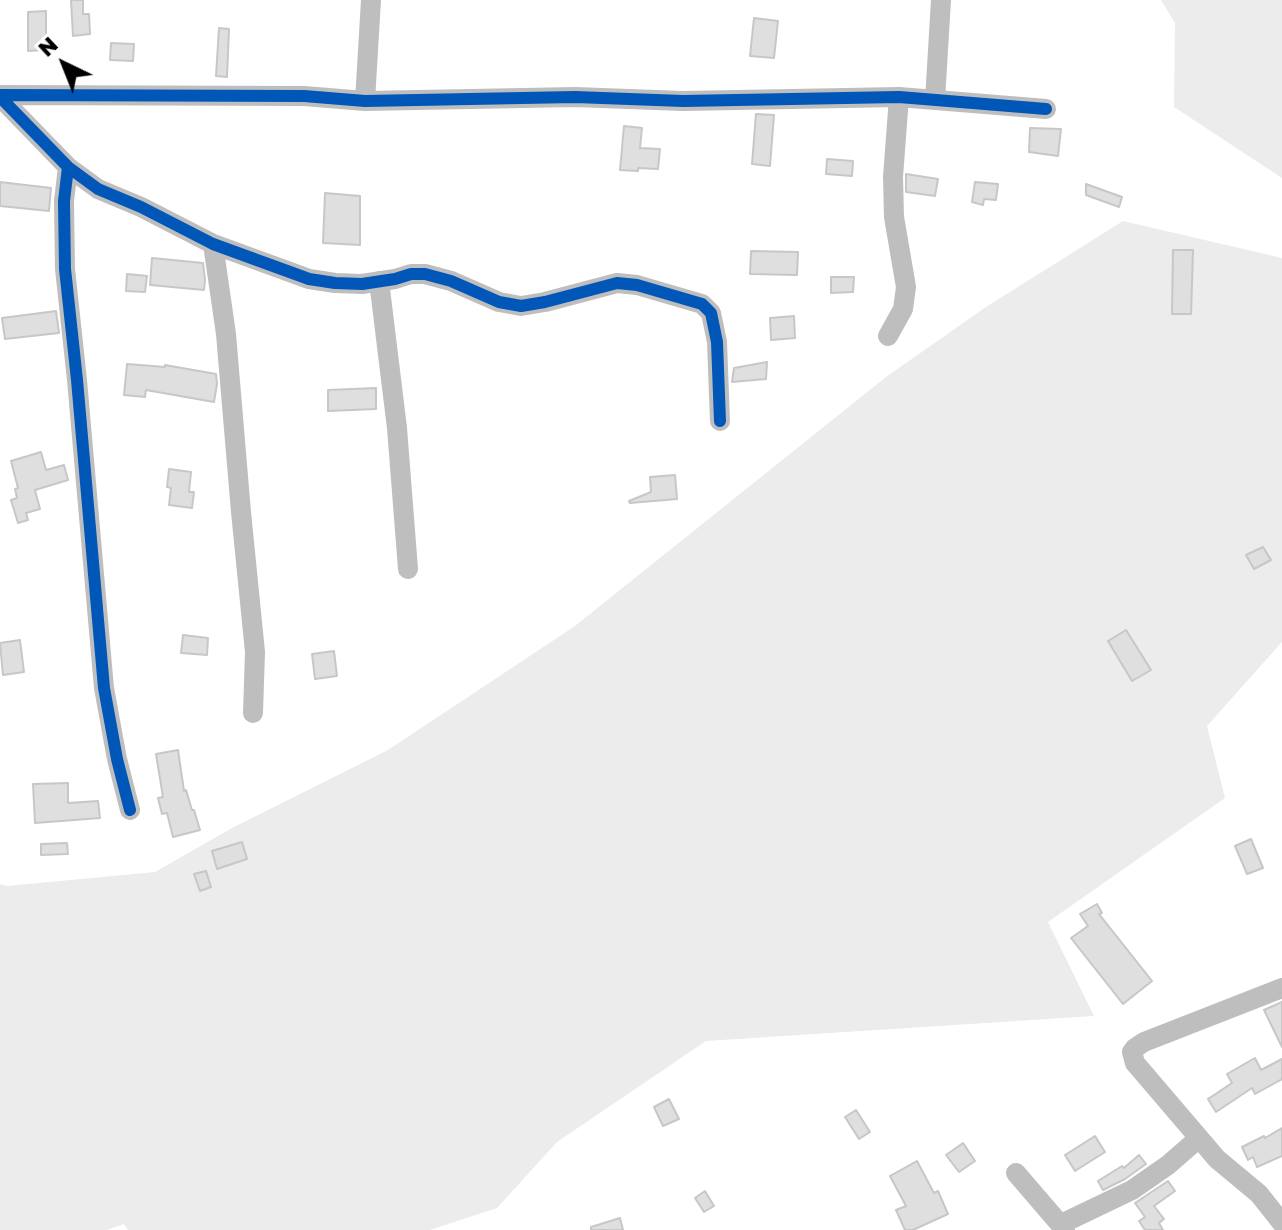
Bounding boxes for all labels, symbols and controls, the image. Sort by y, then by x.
north arrow [24,24,104,104]
text: N [32,31,63,62]

